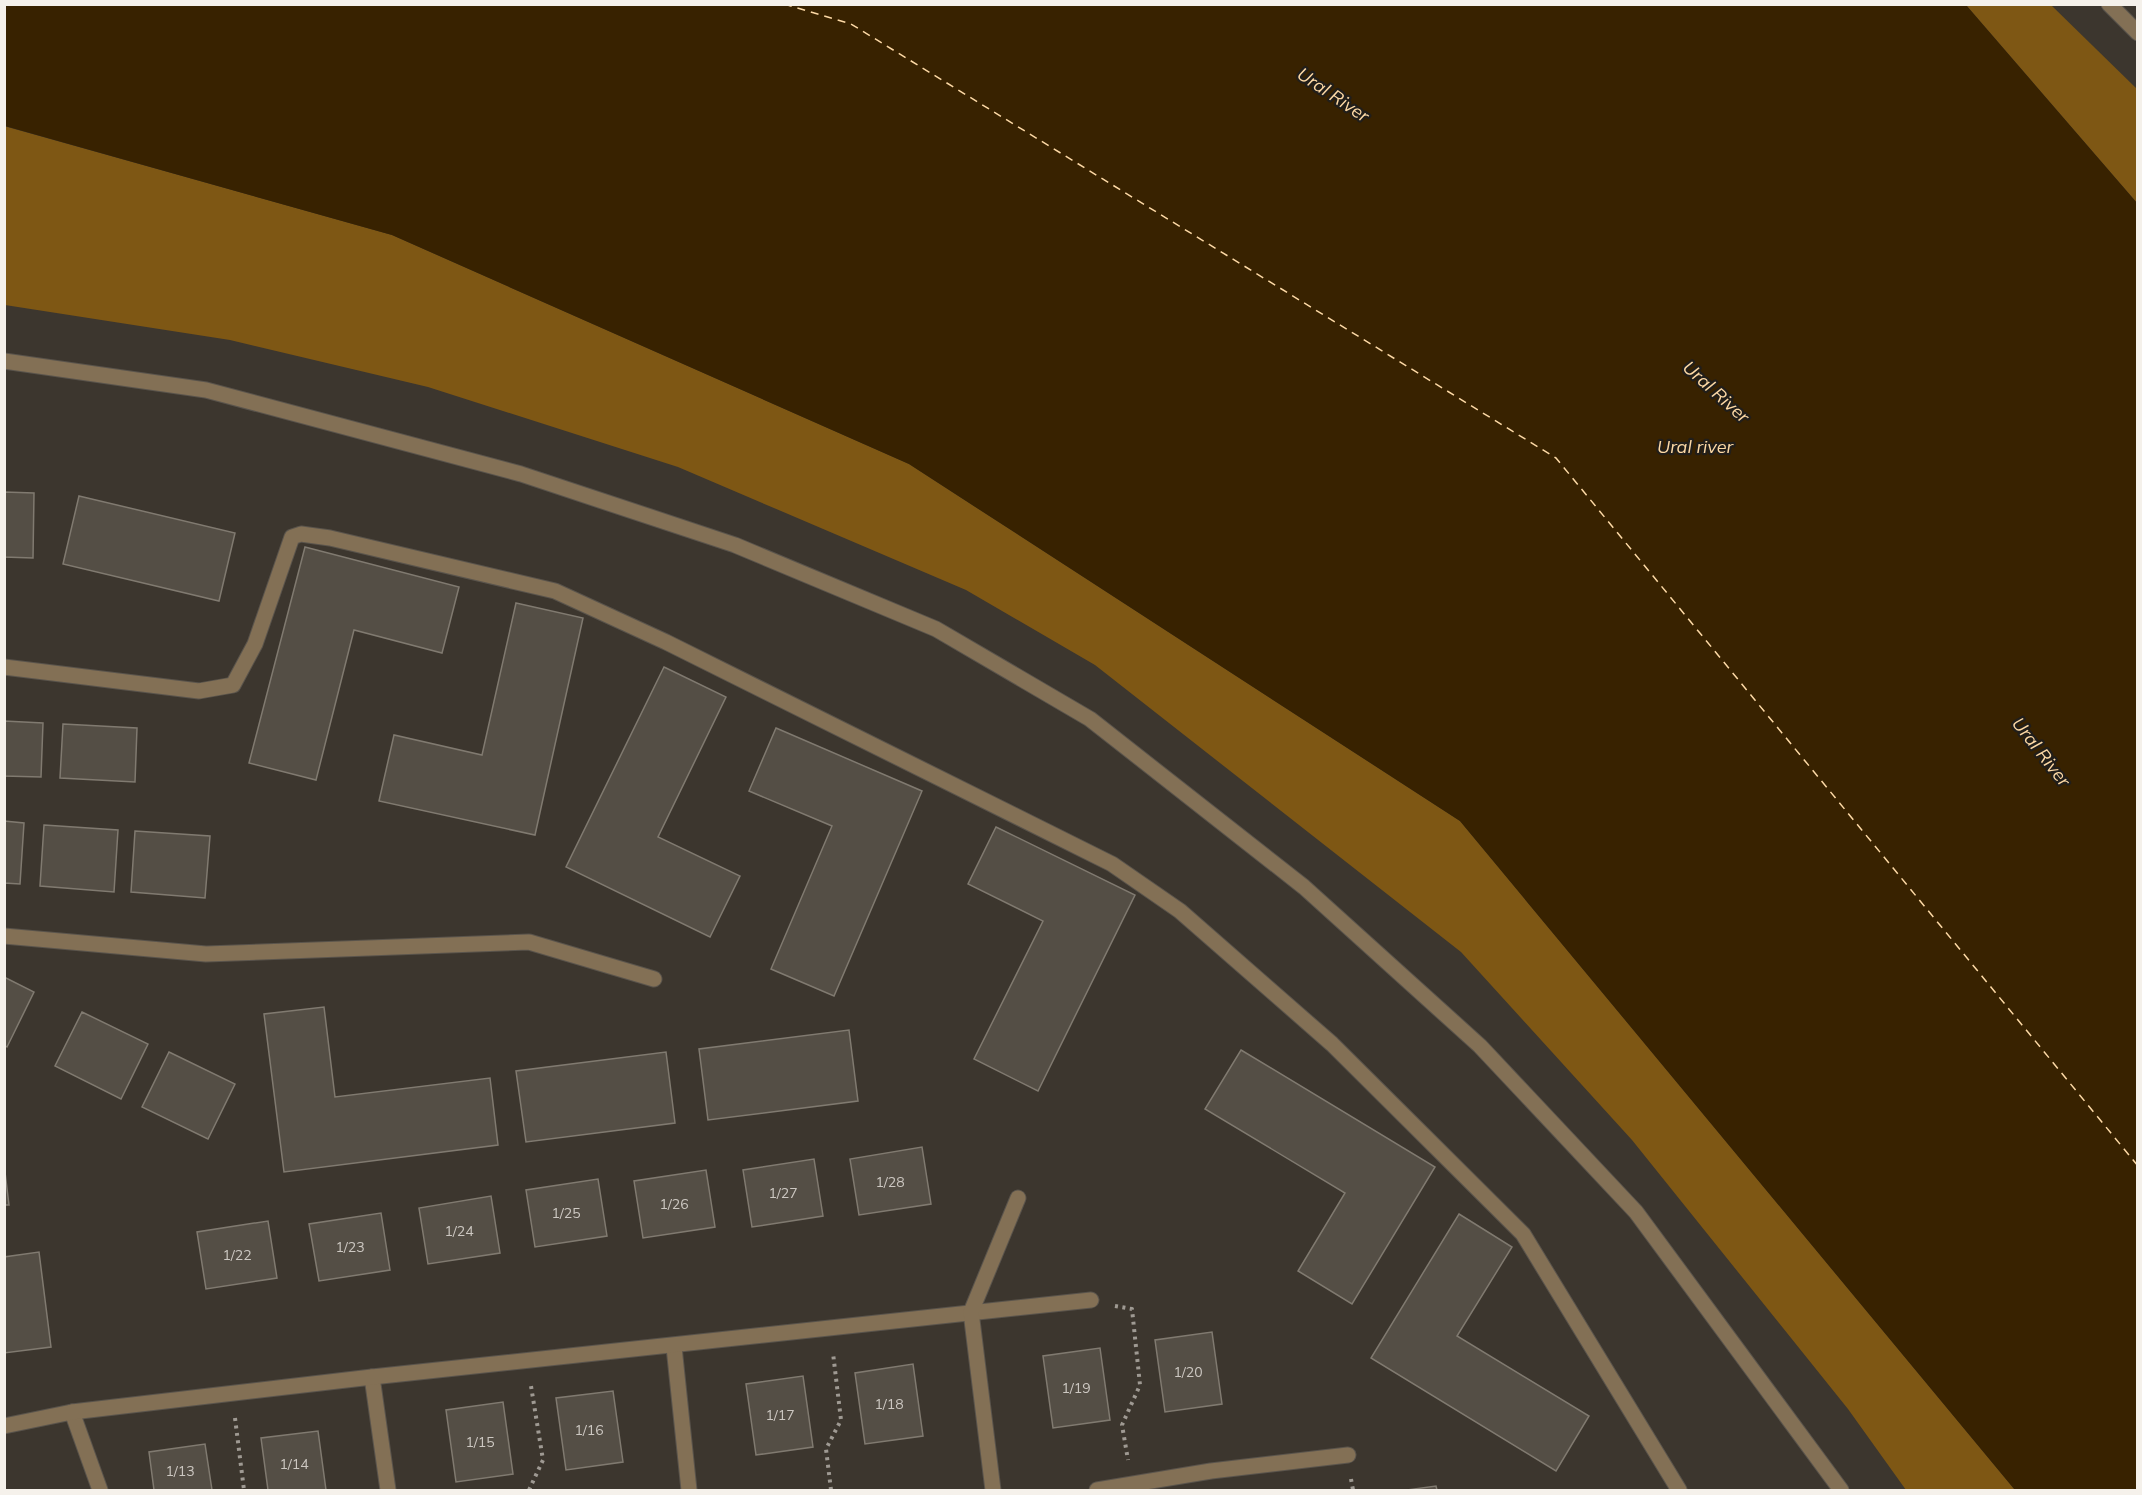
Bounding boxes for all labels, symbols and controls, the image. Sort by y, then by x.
water label: Ural River [1293,62,1375,128]
water label: Ural River [1678,356,1756,429]
water label: Ural river [1657,435,1734,458]
water label: Ural River [2007,712,2077,792]
house number: 1/28 [875,1173,905,1191]
house number: 1/27 [768,1184,798,1202]
house number: 1/26 [659,1195,689,1213]
house number: 1/25 [551,1204,581,1222]
house number: 1/24 [444,1222,474,1240]
house number: 1/23 [335,1238,365,1256]
house number: 1/22 [222,1246,252,1264]
house number: 1/20 [1173,1363,1203,1381]
house number: 1/19 [1061,1379,1091,1397]
house number: 1/18 [874,1395,904,1413]
house number: 1/17 [765,1406,795,1424]
house number: 1/16 [574,1421,604,1439]
house number: 1/15 [465,1433,495,1451]
house number: 1/14 [279,1455,309,1473]
house number: 1/13 [165,1462,195,1480]

